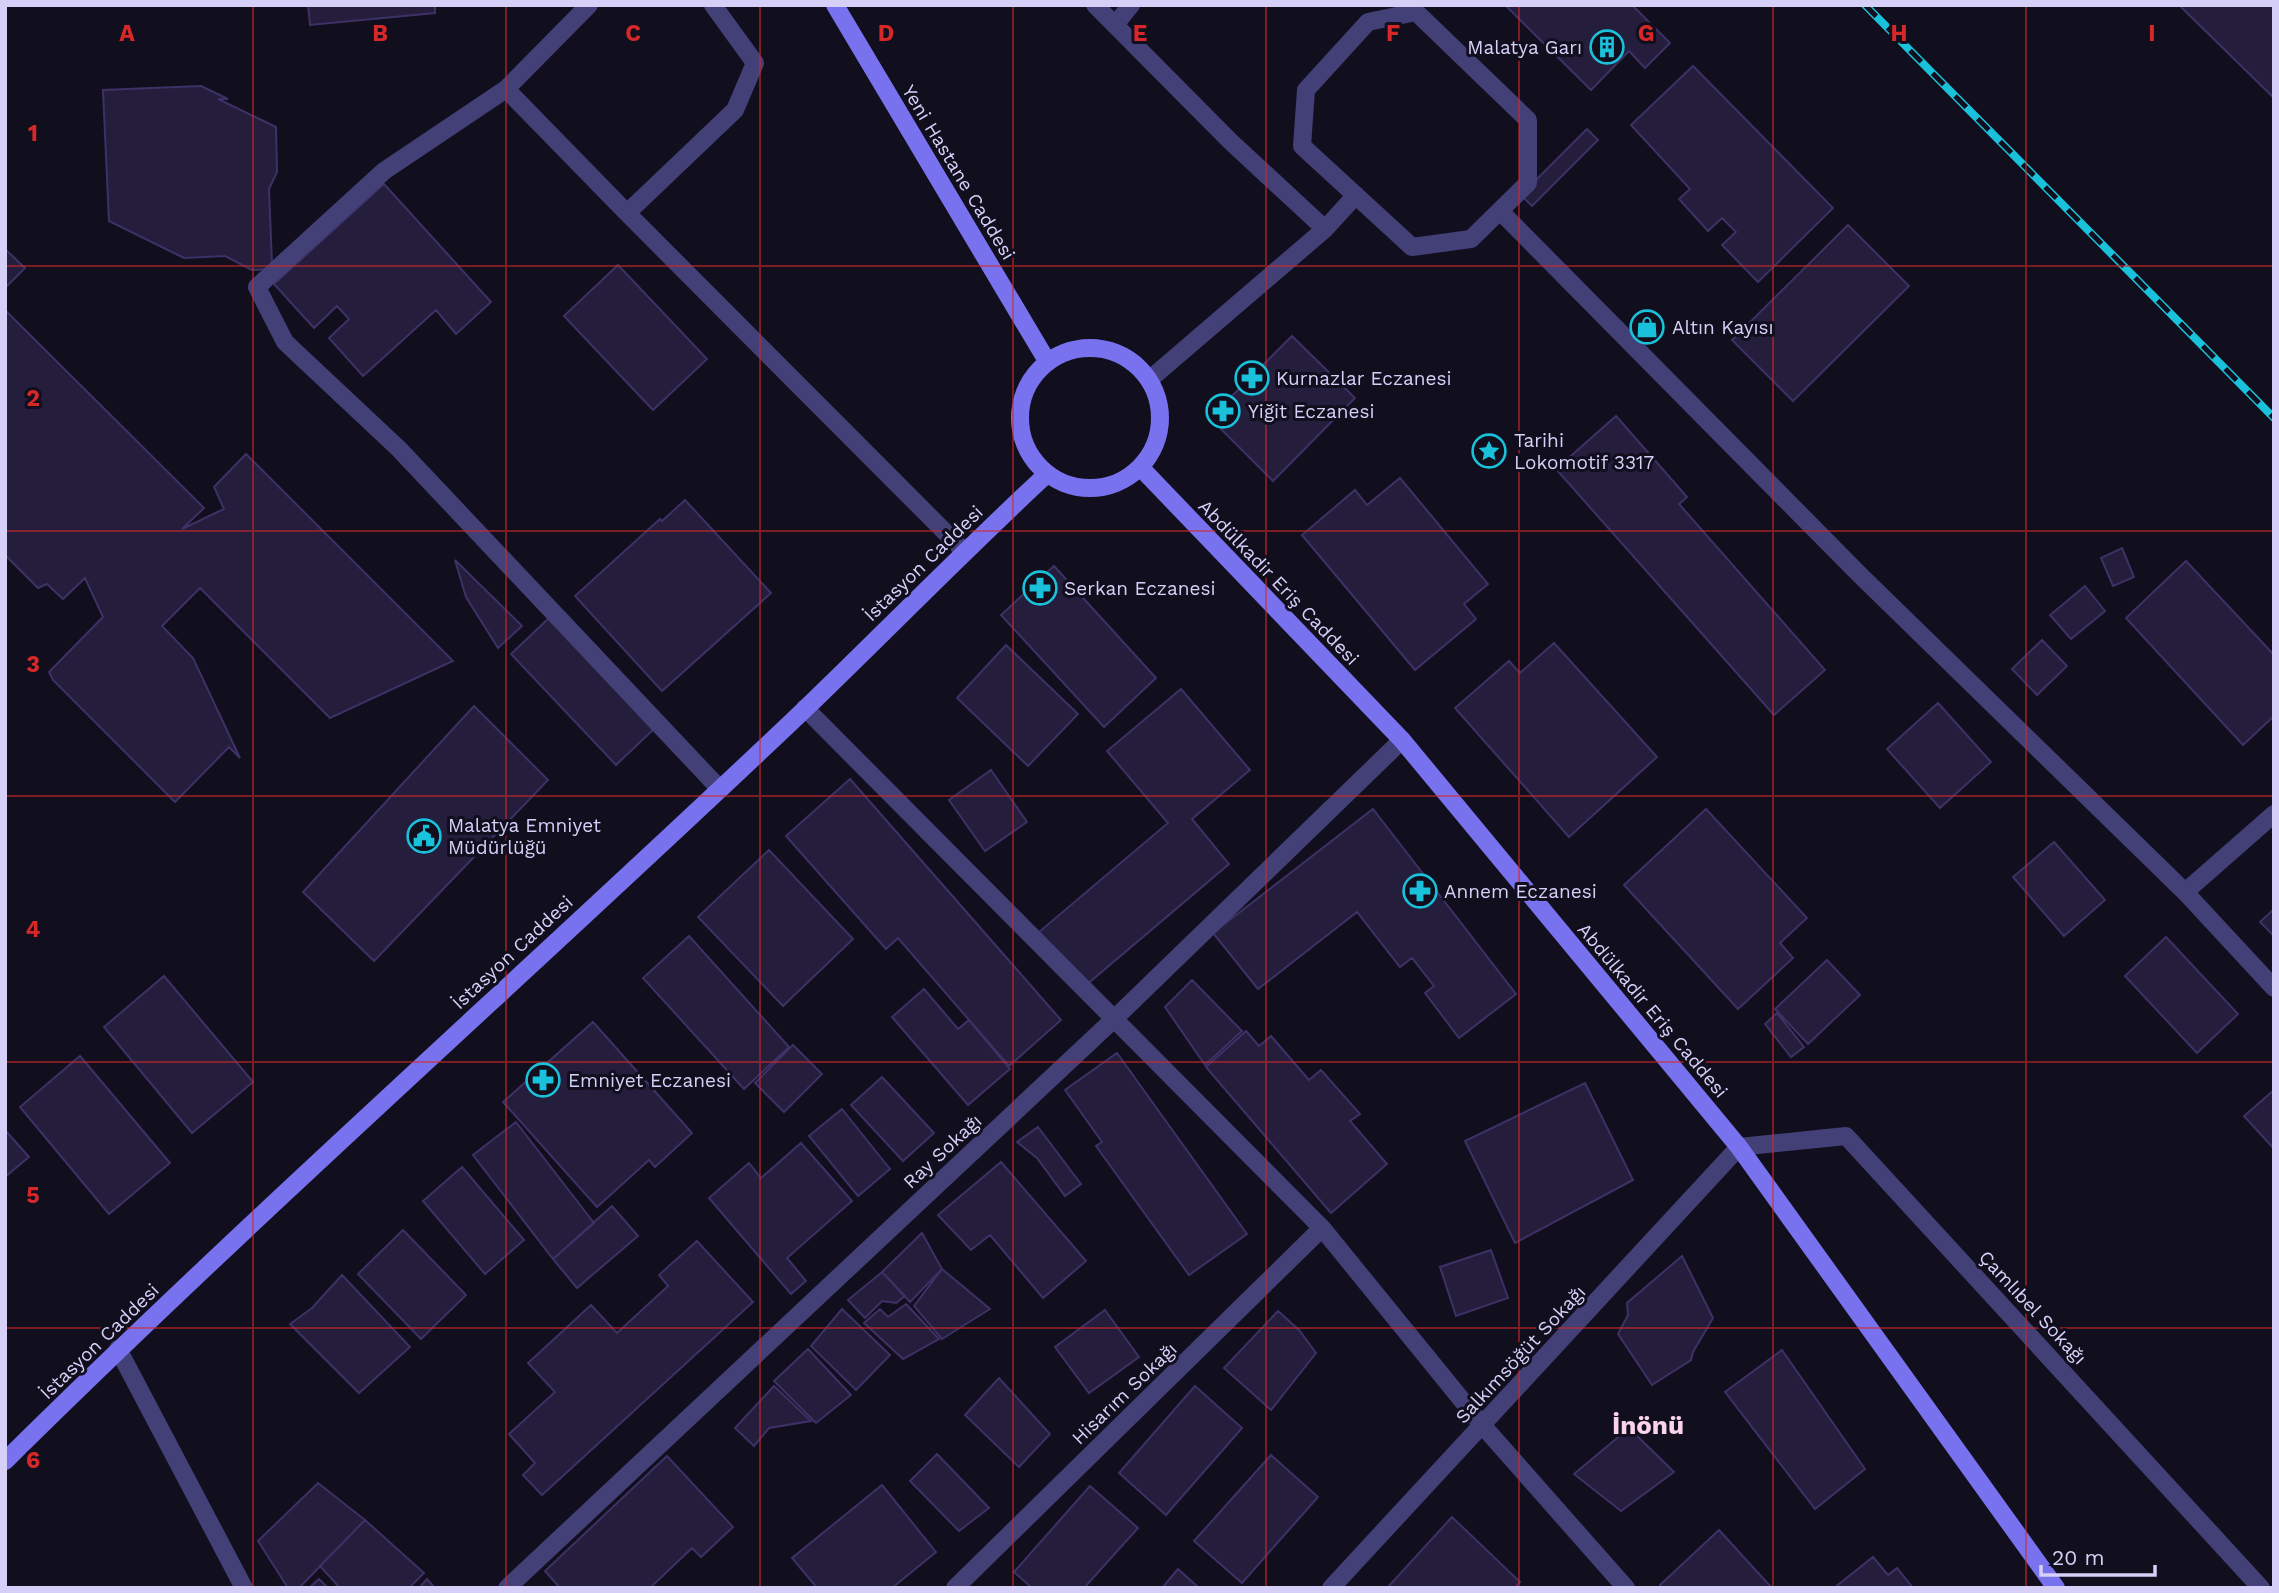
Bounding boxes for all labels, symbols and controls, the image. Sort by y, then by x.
text: A [119,20,135,47]
text: B [372,20,388,47]
text: C [625,20,641,47]
text: D [878,20,894,47]
text: E [1133,20,1147,47]
text: F [1386,20,1400,47]
text: G [1638,20,1654,47]
text: H [1890,20,1908,47]
text: I [2148,20,2156,47]
building icon: Malatya Garı [1588,28,1626,66]
place label: Malatya Garı [1467,36,1582,59]
street label: Yeni Hastane Caddesi [897,81,1020,264]
text: 1 [28,120,38,147]
shop icon: Altın Kayısı [1628,308,1666,346]
place label: Altın Kayısı [1672,316,1774,339]
pharmacy icon: Kurnazlar Eczanesi [1233,359,1271,397]
place label: Kurnazlar Eczanesi [1276,367,1452,390]
text: 2 [26,385,40,412]
pharmacy icon: Yiğit Eczanesi [1204,392,1242,430]
place label: Yiğit Eczanesi [1248,400,1375,423]
place label: Tarihi Lokomotif 3317 [1514,429,1654,474]
place icon: Tarihi Lokomotif 3317 [1470,432,1508,470]
street label: Abdülkadir Eriş Caddesi [1194,495,1364,670]
street label: İstasyon Caddesi [859,501,988,626]
pharmacy icon: Serkan Eczanesi [1021,569,1059,607]
place label: Serkan Eczanesi [1064,577,1216,600]
text: 3 [26,651,40,678]
place label: Malatya Emniyet Müdürlüğü [448,814,601,859]
public building icon: Malatya Emniyet Müdürlüğü [405,817,443,855]
pharmacy icon: Annem Eczanesi [1401,872,1439,910]
place label: Annem Eczanesi [1444,880,1597,903]
street label: İstasyon Caddesi [447,891,577,1014]
text: 4 [26,916,41,943]
street label: Abdülkadir Eriş Caddesi [1573,918,1732,1102]
pharmacy icon: Emniyet Eczanesi [524,1061,562,1099]
place label: Emniyet Eczanesi [568,1069,731,1092]
street label: Ray Sokağı [898,1109,986,1193]
text: 5 [26,1182,40,1209]
street label: Çamlıbel Sokağı [1974,1246,2091,1369]
street label: İstasyon Caddesi [35,1279,164,1404]
street label: Salkımsöğüt Sokağı [1450,1281,1590,1428]
street label: Hisarım Sokağı [1067,1337,1182,1449]
district label: İnönü [1612,1410,1684,1440]
text: 6 [26,1447,40,1474]
scale bar [2041,1534,2155,1578]
text: 20 m [2052,1545,2104,1570]

